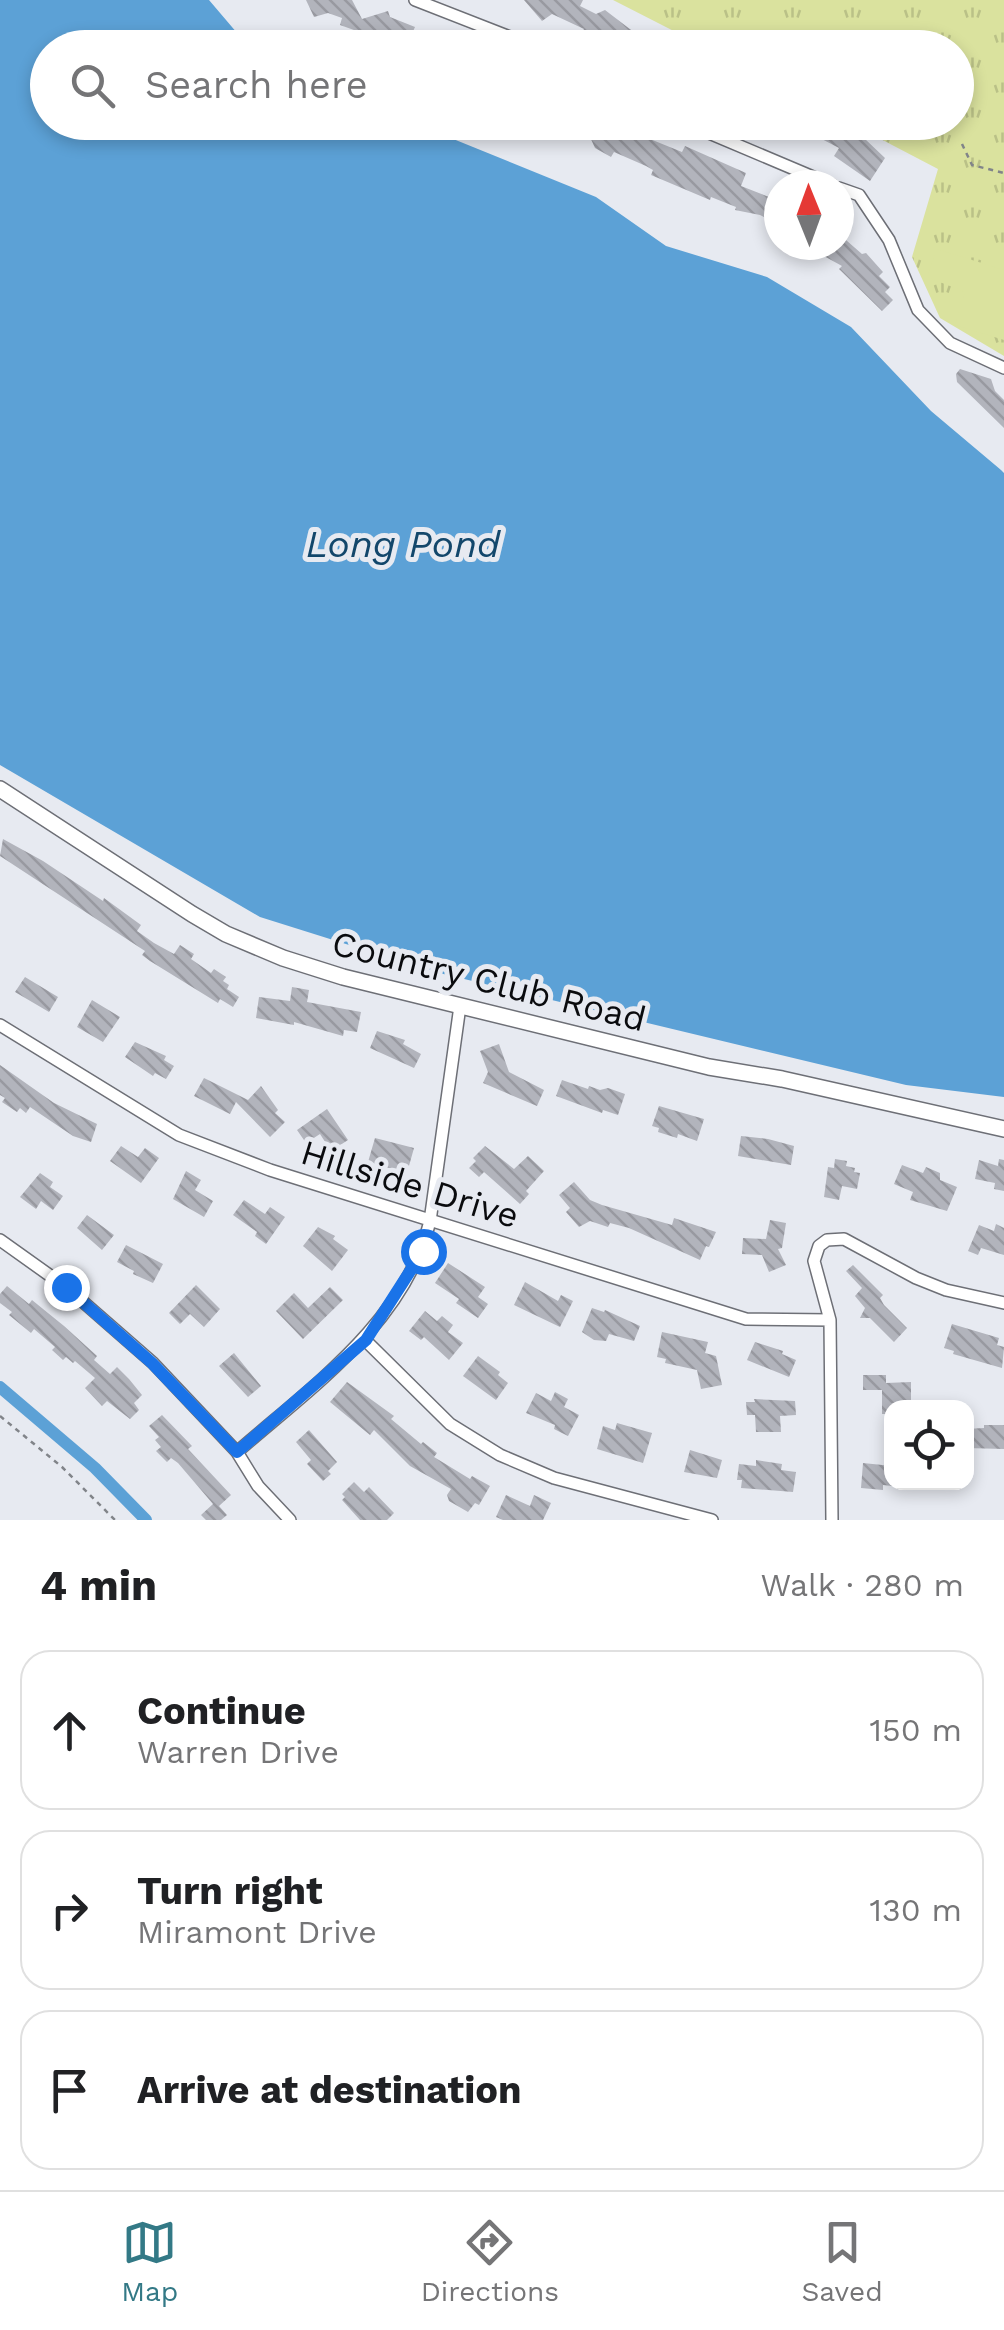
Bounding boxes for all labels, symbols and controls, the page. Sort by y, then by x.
search box [30,30,974,140]
icon: search [65,58,120,113]
text: Search here [145,63,368,107]
north arrow [764,170,854,260]
water label: Long Pond [306,522,502,566]
street label: Country Club Road [328,922,650,1040]
street label: Hillside Drive [296,1131,524,1237]
route start [401,1229,447,1275]
route end [44,1265,90,1311]
map controls [884,1400,974,1490]
button: locate [884,1400,974,1490]
text: 4 min [40,1561,157,1610]
text: Walk · 280 m [760,1566,964,1604]
text: Continue [137,1689,306,1733]
icon: ahead [42,1703,97,1758]
text: 150 m [870,1711,962,1749]
text: Warren Drive [137,1733,339,1771]
text: Turn right [137,1869,323,1913]
icon: right [42,1883,97,1938]
text: 130 m [870,1891,962,1929]
text: Miramont Drive [137,1913,377,1951]
icon: arrive [42,2063,97,2118]
text: Arrive at destination [137,2068,522,2112]
tab: Map [121,2215,178,2308]
tab: Directions [421,2215,559,2308]
tab: Saved [801,2215,883,2308]

